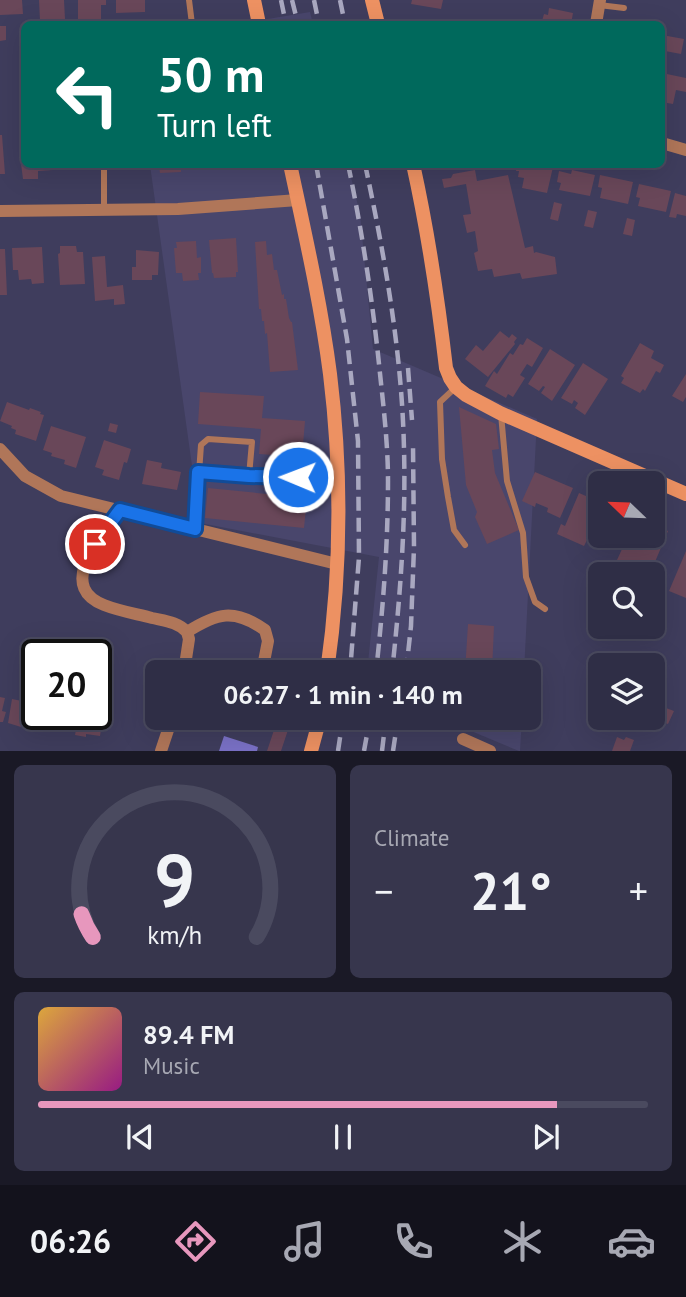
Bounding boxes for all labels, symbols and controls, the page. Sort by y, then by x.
text: 50 m [157,42,264,106]
icon: left [42,49,133,140]
text: Turn left [157,104,272,146]
position arrow [261,440,335,514]
north arrow [588,471,665,548]
map controls [588,471,665,730]
pin [65,514,125,574]
icon: arrive [76,525,114,563]
button: search [588,562,665,639]
speed limit sign: 20 [21,639,112,730]
button: layers [588,653,665,730]
text: 06:27 · 1 min · 140 m [223,678,463,711]
text: Climate [374,823,449,852]
text: 9 [154,834,196,928]
text: 21° [470,857,552,924]
text: − [374,866,393,915]
text: + [629,866,648,915]
text: km/h [148,919,202,951]
text: 89.4 FM [143,1018,234,1051]
text: Music [143,1051,200,1080]
icon: previous [121,1118,159,1156]
icon: pause [324,1118,362,1156]
icon: next [527,1118,565,1156]
icon: directions [171,1217,220,1266]
icon: music [280,1217,329,1266]
icon: phone [389,1217,438,1266]
icon: climate [498,1217,547,1266]
icon: car [607,1217,656,1266]
text: 06:26 [30,1220,111,1262]

